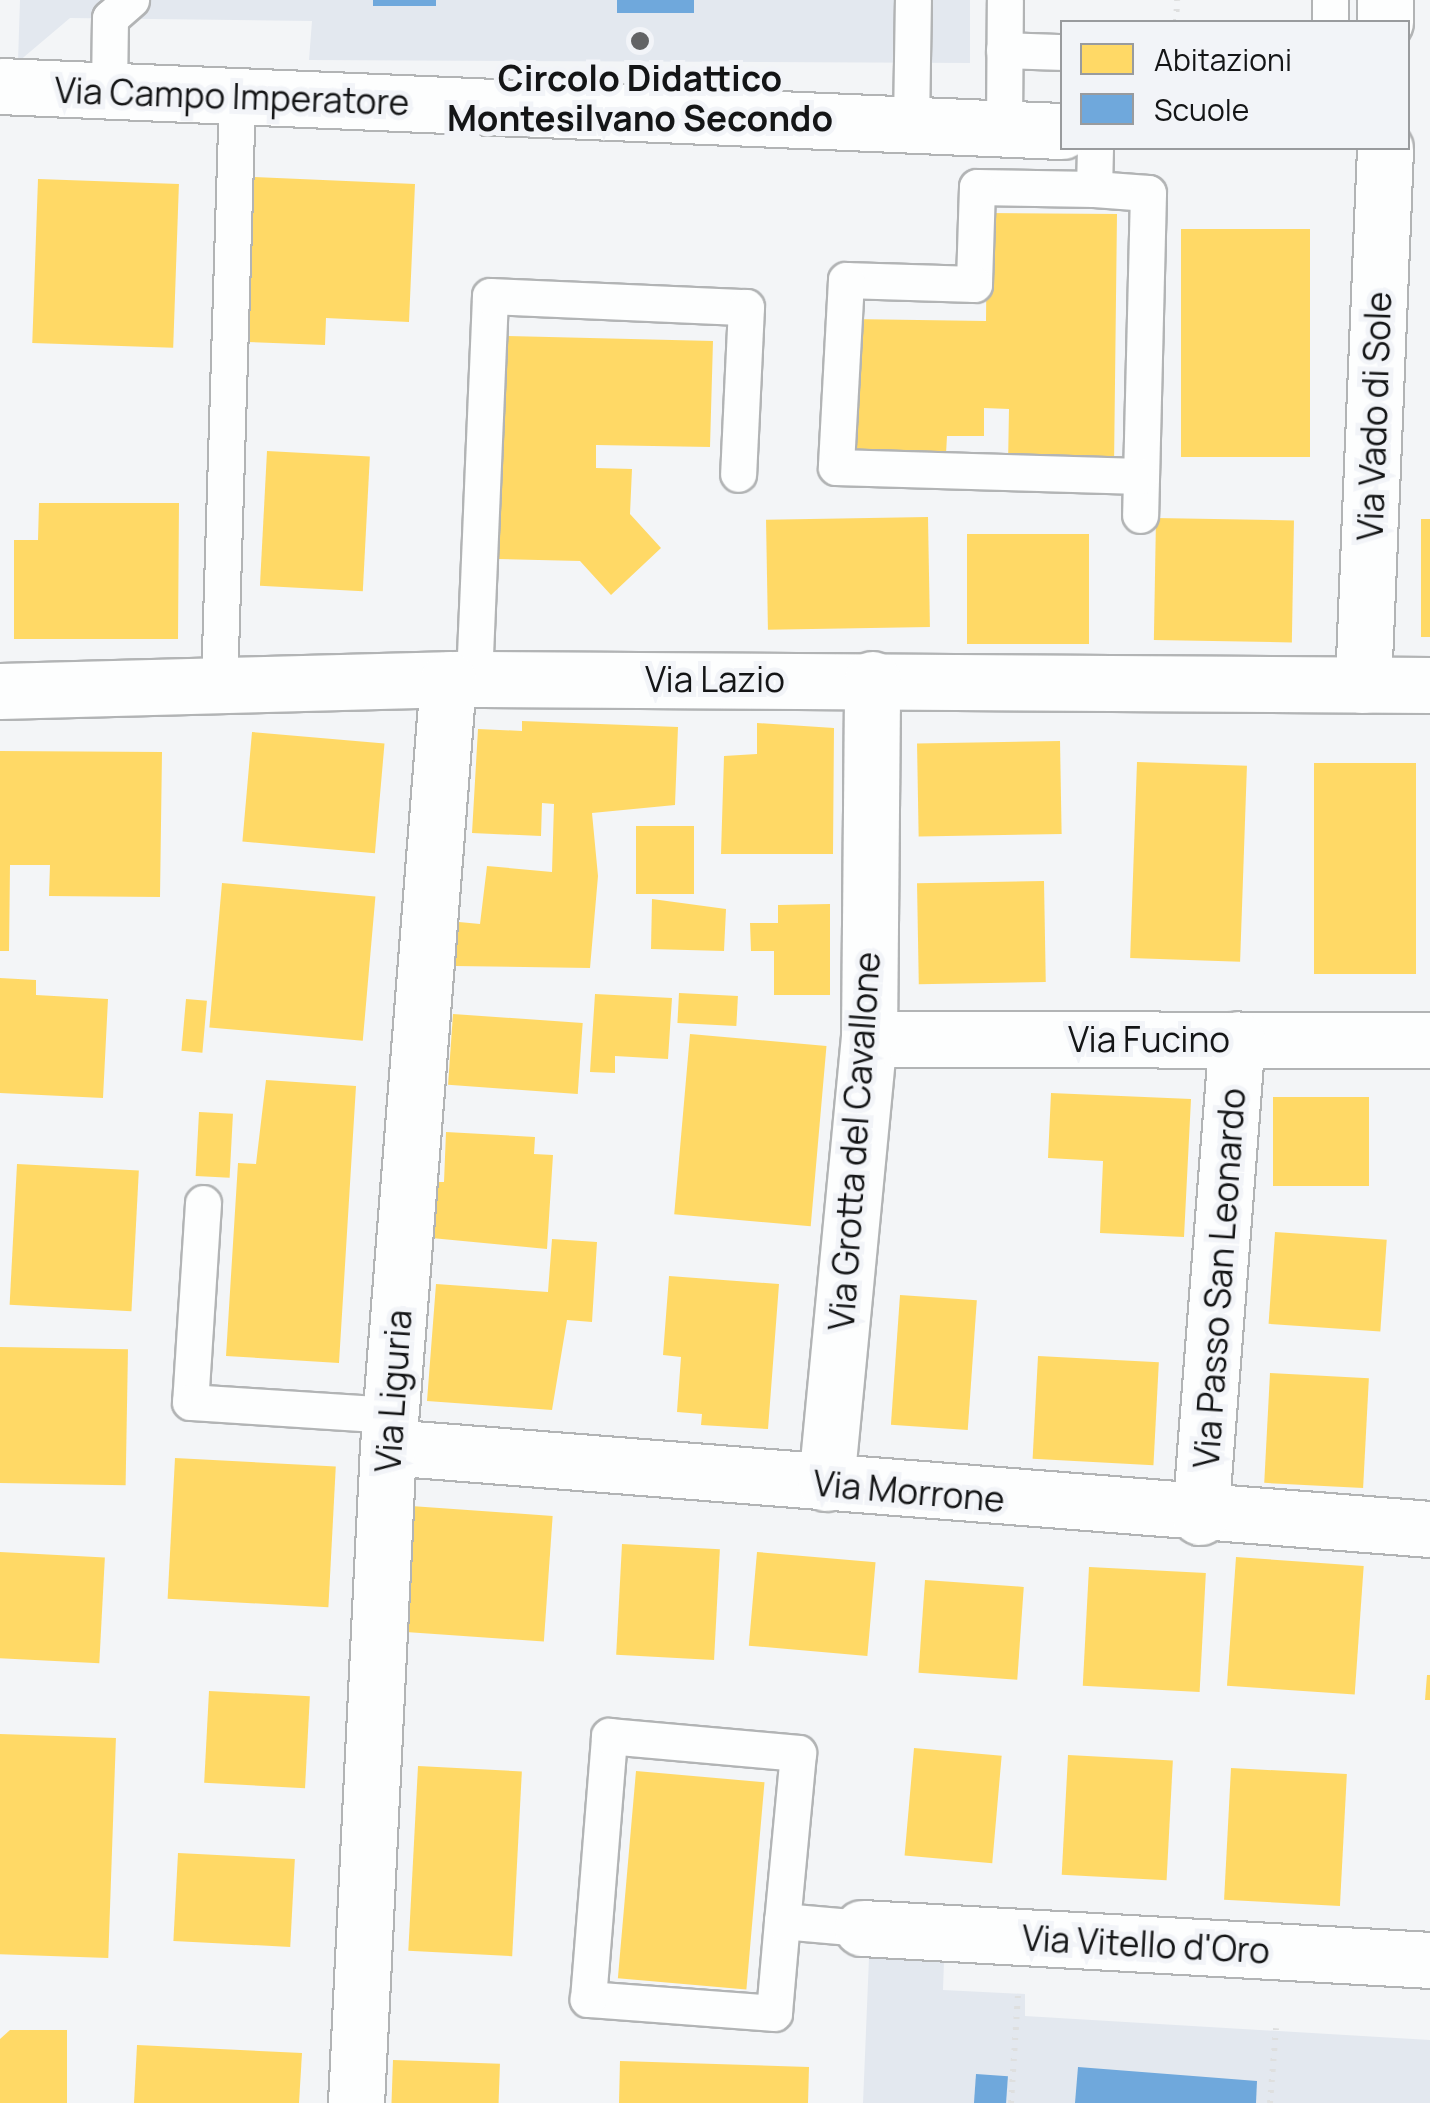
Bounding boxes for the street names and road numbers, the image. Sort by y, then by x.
street label: Via Campo Imperatore [54,69,410,123]
street label: Via Vado di Sole [1349,291,1399,541]
street label: Via Lazio [645,658,785,700]
street label: Via Grotta del Cavallone [820,950,888,1332]
street label: Via Fucino [1068,1018,1230,1060]
street label: Via Passo San Leonardo [1185,1086,1253,1470]
street label: Via Liguria [366,1308,420,1474]
street label: Via Morrone [812,1462,1006,1520]
street label: Via Vitello d'Oro [1021,1917,1271,1971]

